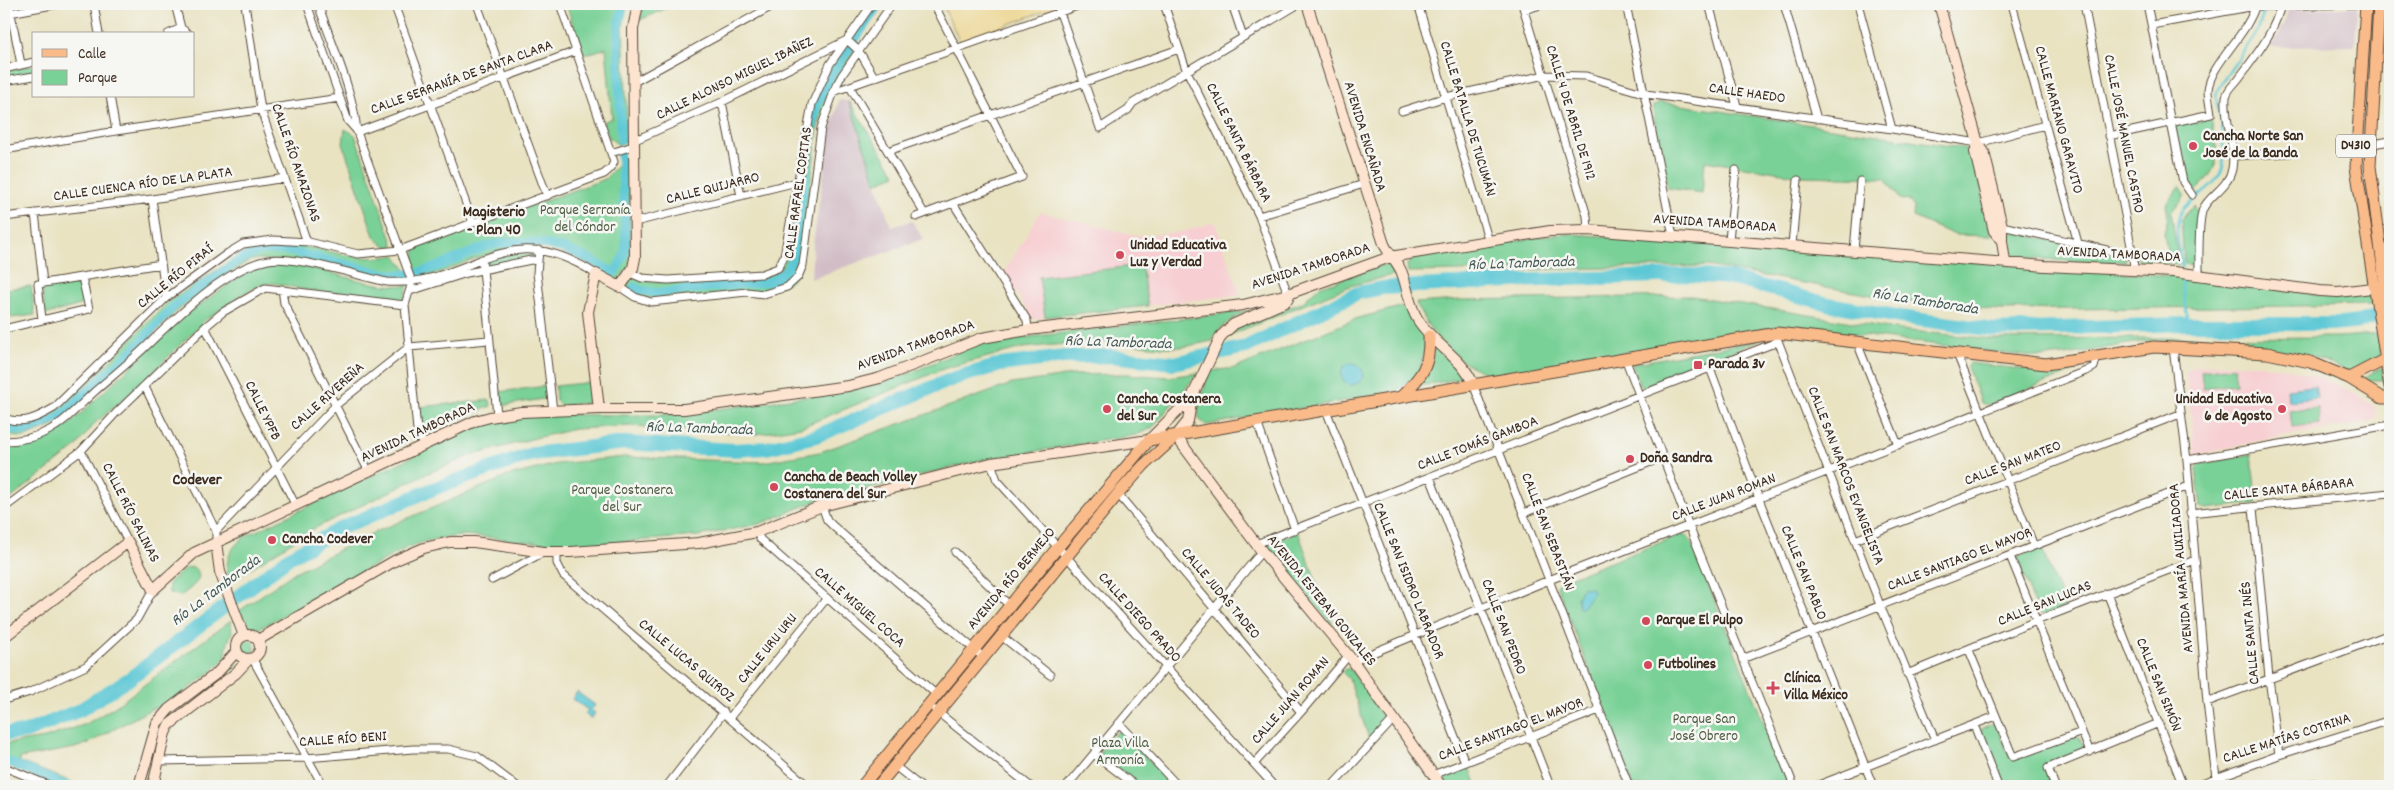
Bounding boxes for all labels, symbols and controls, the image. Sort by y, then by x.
street label: CALLE ALONSO MIGUEL IBAÑEZ [653,31,817,127]
legend [32,32,195,98]
street label: CALLE SERRANÍA DE SANTA CLARA [368,35,556,121]
street label: CALLE BATALLA DE TUCUMÁN [1433,39,1501,199]
street label: CALLE 4 DE ABRIL DE 1912 [1539,43,1601,183]
text: Calle [78,44,107,66]
street label: CALLE MARIANO GARAVITO [2028,44,2088,196]
street label: CALLE JOSÉ MANUEL CASTRO [2097,53,2149,215]
text: Parque [78,68,118,90]
street label: CALLE HAEDO [1707,78,1787,110]
street label: CALLE SANTA BÁRBARA [1199,79,1277,207]
street label: AVENIDA ENCAÑADA [1337,79,1391,195]
street label: CALLE RÍO AMAZONAS [264,101,326,225]
street label: CALLE RAFAEL COPITAS [779,126,819,260]
place label: Cancha Norte San José de la Banda [2203,126,2304,165]
road number: D4310 [2336,134,2376,158]
marker: Cancha Norte San José de la Banda [2187,140,2199,152]
street label: CALLE CUENCA RÍO DE LA PLATA [52,162,234,208]
street label: CALLE QUIJARRO [664,167,762,211]
park label: Parque Serranía del Cóndor [540,200,631,239]
district label: Magisterio - Plan 40 [463,201,525,242]
street label: AVENIDA TAMBORADA [1652,209,1778,239]
place label: Unidad Educativa Luz y Verdad [1130,235,1227,274]
street label: AVENIDA TAMBORADA [1249,237,1373,297]
street label: CALLE RÍO PIRAÍ [133,239,220,315]
street label: AVENIDA TAMBORADA [2057,241,2181,269]
marker: Unidad Educativa Luz y Verdad [1114,249,1126,261]
water label: Río La Tamborada [1467,251,1576,277]
water label: Río La Tamborada [1871,282,1981,322]
street label: AVENIDA TAMBORADA [854,314,978,378]
water label: Río La Tamborada [1064,330,1173,356]
place label: Parada 3v [1708,354,1766,376]
street label: CALLE RIVEREÑA [286,358,370,436]
marker: Parada 3v [1692,359,1704,371]
street label: CALLE YPFB [238,377,286,445]
street label: CALLE SAN MARCOS EVANGELISTA [1801,383,1889,569]
place label: Cancha Costanera del Sur [1117,389,1222,428]
place label: Unidad Educativa 6 de Agosto [2176,389,2273,428]
street label: AVENIDA TAMBORADA [357,397,479,469]
marker: Cancha Costanera del Sur [1101,403,1113,415]
marker: Unidad Educativa 6 de Agosto [2276,403,2288,415]
street label: CALLE TOMÁS GAMBOA [1414,411,1542,477]
water label: Río La Tamborada [645,416,754,442]
street label: CALLE SAN MATEO [1961,435,2065,493]
place label: Doña Sandra [1640,448,1713,470]
marker: Doña Sandra [1624,453,1636,465]
street label: CALLE RÍO SALINAS [95,459,165,567]
place label: Cancha de Beach Volley Costanera del Sur [784,467,918,506]
street label: CALLE JUAN ROMAN [1669,468,1779,528]
district label: Codever [172,469,223,492]
street label: CALLE SAN SEBASTIÁN [1514,470,1580,594]
street label: CALLE SANTA BÁRBARA [2223,472,2355,508]
park label: Parque Costanera del Sur [571,480,674,519]
marker: Cancha de Beach Volley Costanera del Sur [768,481,780,493]
street label: AVENIDA MARÍA AUXILIADORA [2164,482,2200,654]
street label: CALLE SAN ISIDRO LABRADOR [1366,499,1450,663]
street label: CALLE SAN PABLO [1774,522,1832,624]
street label: CALLE SANTIAGO EL MAYOR [1884,522,2036,598]
street label: AVENIDA RÍO BERMEJO [962,523,1062,635]
place label: Cancha Codever [282,529,373,551]
street label: AVENIDA ESTEBAN GONZALES [1261,530,1381,672]
marker: Cancha Codever [266,534,278,546]
street label: CALLE JUDAS TADEO [1175,543,1265,645]
water label: Río La Tamborada [167,549,267,632]
street label: CALLE MIGUEL COCA [809,562,909,654]
street label: CALLE DIEGO PRADO [1092,568,1186,668]
street label: CALLE SAN LUCAS [1995,575,2095,633]
street label: CALLE SAN PEDRO [1475,576,1531,678]
street label: CALLE SANTA INÉS [2236,581,2266,685]
street label: CALLE URU URU [733,609,803,689]
place label: Parque El Pulpo [1656,610,1743,632]
street label: CALLE LUCAS QUIROZ [633,614,739,708]
marker: Parque El Pulpo [1640,615,1652,627]
street label: CALLE SAN SIMÓN [2129,635,2187,735]
street label: CALLE JUAN ROMAN [1247,652,1335,750]
place label: Futbolines [1658,654,1716,676]
marker: Futbolines [1642,659,1654,671]
place label: Clínica Villa México [1784,668,1848,707]
marker: Clínica Villa México [1766,681,1780,695]
street label: CALLE SANTIAGO EL MAYOR [1435,692,1587,768]
street label: CALLE MATÍAS COTRINA [2220,708,2354,770]
park label: Parque San José Obrero [1670,709,1738,748]
street label: CALLE RÍO BENI [299,726,388,754]
park label: Plaza Villa Armonía [1091,733,1150,772]

